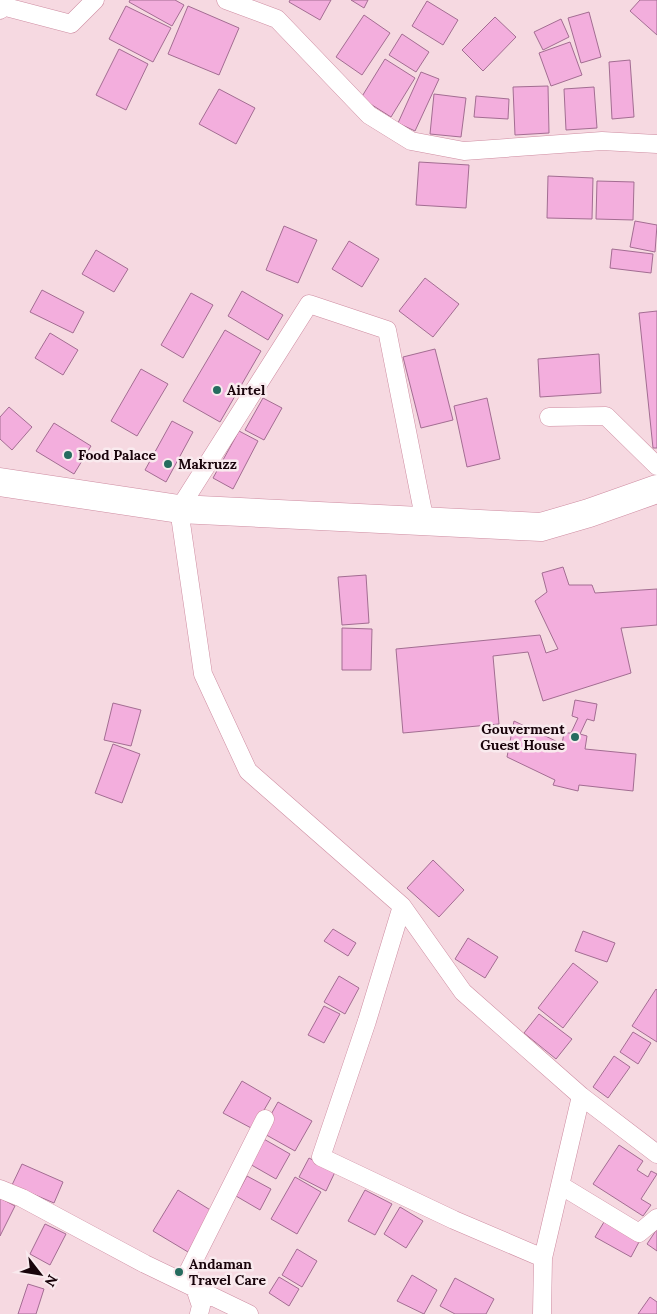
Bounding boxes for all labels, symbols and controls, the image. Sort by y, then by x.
place label: Airtel [227,381,266,399]
marker: Airtel [211,384,223,396]
place label: Food Palace [78,446,156,464]
marker: Food Palace [62,449,74,461]
place label: Makruzz [178,455,237,473]
marker: Makruzz [162,458,174,470]
place label: Gouverment Guest House [480,720,565,754]
marker: Gouverment Guest House [569,731,581,743]
north arrow [15,1249,65,1299]
place label: Andaman Travel Care [189,1255,266,1289]
marker: Andaman Travel Care [173,1266,185,1278]
text: N [41,1271,62,1290]

